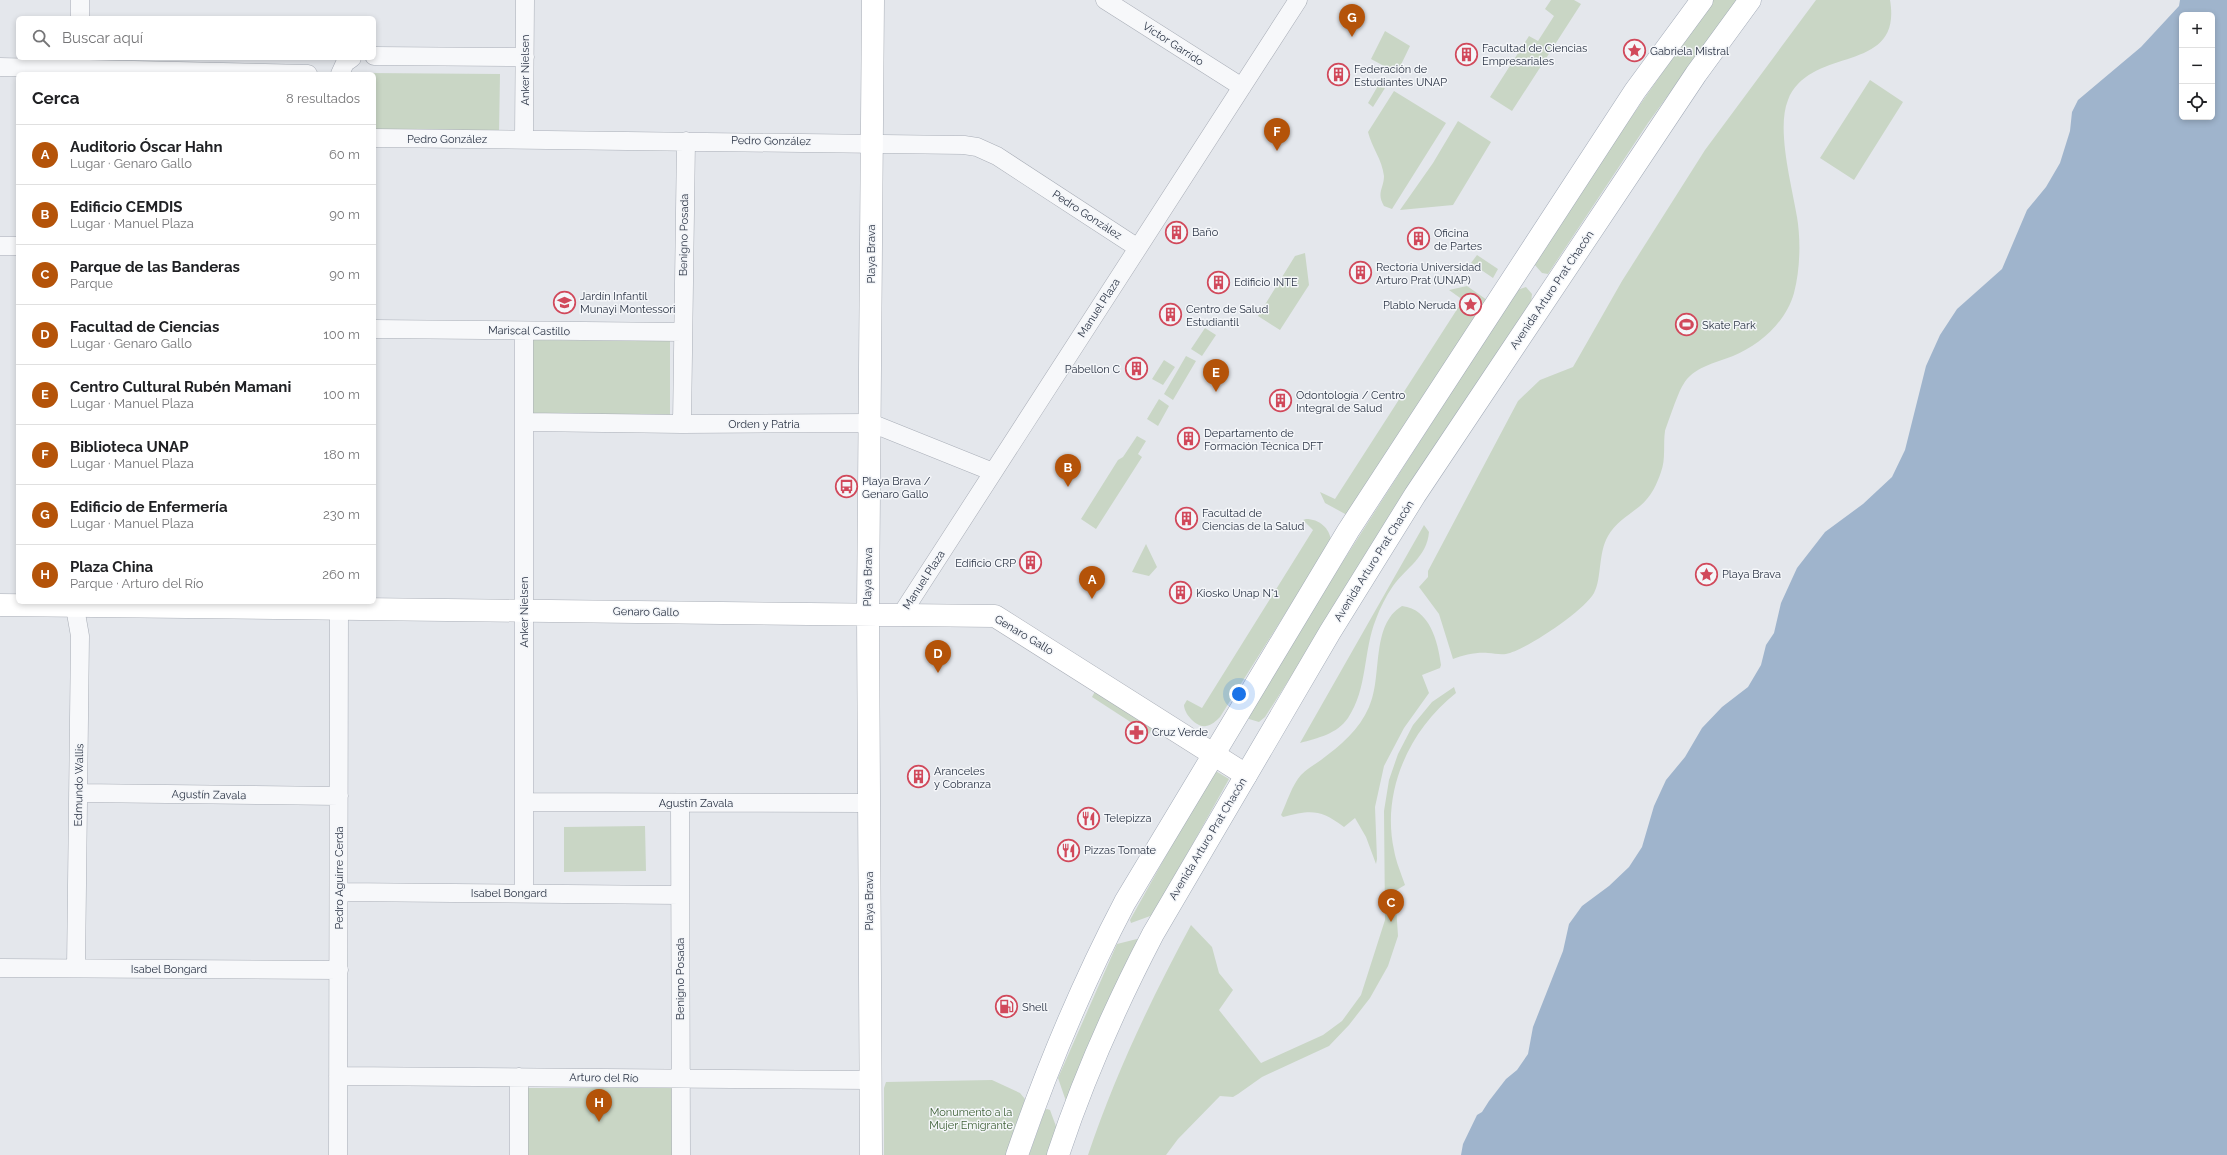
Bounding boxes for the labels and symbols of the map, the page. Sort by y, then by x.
pin: G [1339,4,1365,37]
street label: Víctor Garrido [1140,20,1206,69]
street label: Anker Nielsen [519,35,532,105]
place icon: Gabriela Mistral [1621,38,1647,64]
building icon: Facultad de Ciencias Empresariales [1453,41,1479,67]
place label: Facultad de Ciencias Empresariales [1482,42,1587,68]
place label: Gabriela Mistral [1650,45,1729,58]
building icon: Federación de Estudiantes UNAP [1326,62,1352,88]
place label: Federación de Estudiantes UNAP [1354,63,1447,89]
pin: F [1264,118,1290,151]
street label: Pedro González [407,133,488,146]
street label: Pedro González [731,134,812,148]
street label: Pedro González [1050,188,1125,243]
street label: Benigno Posada [677,194,691,276]
building icon: Baño [1164,219,1190,245]
street label: Playa Brava [865,225,878,283]
place label: Baño [1192,226,1219,239]
building icon: Oficina de Partes [1405,226,1431,252]
place label: Oficina de Partes [1434,227,1482,253]
street label: Avenida Arturo Prat Chacón [1508,228,1596,352]
building icon: Rectoría Universidad Arturo Prat (UNAP) [1347,260,1373,286]
place label: Rectoría Universidad Arturo Prat (UNAP) [1376,261,1481,287]
building icon: Edificio INTE [1205,269,1231,295]
street label: Manuel Plaza [1075,276,1123,340]
place label: Edificio INTE [1234,276,1298,289]
school or university icon: Jardín Infantil Munayi Montessori [552,289,578,315]
place label: Jardín Infantil Munayi Montessori [580,290,676,316]
place icon: Plablo Neruda [1458,292,1484,318]
place label: Plablo Neruda [1383,299,1456,312]
building icon: Centro de Salud Estudiantil [1157,302,1183,328]
place label: Centro de Salud Estudiantil [1186,303,1268,329]
sports icon: Skate Park [1673,312,1699,338]
place label: Skate Park [1702,319,1756,332]
street label: Mariscal Castillo [488,324,571,338]
building icon: Pabellon C [1123,356,1149,382]
pin: E [1203,359,1229,392]
place label: Pabellon C [1065,363,1120,376]
building icon: Odontología / Centro Integral de Salud [1267,388,1293,414]
place label: Odontología / Centro Integral de Salud [1296,389,1406,415]
street label: Orden y Patria [728,418,800,431]
building icon: Departamento de Formación Técnica DFT [1176,426,1202,452]
place label: Departamento de Formación Técnica DFT [1204,427,1323,453]
pin: B [1055,454,1081,487]
bus stop icon: Playa Brava / Genaro Gallo [834,474,860,500]
place label: Playa Brava / Genaro Gallo [862,475,931,501]
street label: Avenida Arturo Prat Chacón [1331,498,1417,624]
building icon: Facultad de Ciencias de la Salud [1173,506,1199,532]
place label: Facultad de Ciencias de la Salud [1202,507,1304,533]
street label: Playa Brava [861,547,875,607]
street label: Manuel Plaza [900,548,948,612]
building icon: Edificio CRP [1018,550,1044,576]
place label: Edificio CRP [955,557,1016,570]
place icon: Playa Brava [1693,561,1719,587]
pin: A [1079,566,1105,599]
place label: Playa Brava [1722,568,1781,581]
street label: Anker Nielsen [518,577,531,647]
building icon: Kiosko Unap N°1 [1168,580,1194,606]
place label: Kiosko Unap N°1 [1196,587,1279,600]
street label: Genaro Gallo [613,605,680,619]
street label: Genaro Gallo [992,612,1056,658]
pin: D [925,640,951,673]
your location [1229,684,1249,704]
pharmacy icon: Cruz Verde [1124,719,1150,745]
place label: Cruz Verde [1152,726,1209,739]
street label: Edmundo Wallis [72,743,86,827]
building icon: Aranceles y Cobranza [905,764,931,790]
place label: Aranceles y Cobranza [934,765,991,791]
street label: Avenida Arturo Prat Chacón [1166,776,1250,902]
street label: Agustín Zavala [172,788,246,802]
street label: Agustín Zavala [659,797,733,810]
restaurant icon: Telepizza [1075,805,1101,831]
place label: Telepizza [1104,812,1151,825]
street label: Pedro Aguirre Cerda [333,826,346,930]
restaurant icon: Pizzas Tomate [1055,837,1081,863]
place label: Pizzas Tomate [1084,844,1157,857]
street label: Playa Brava [863,872,876,930]
street label: Isabel Bongard [471,887,547,900]
pin: C [1378,889,1404,922]
street label: Benigno Posada [674,938,687,1020]
street label: Isabel Bongard [131,963,207,976]
fuel station icon: Shell [994,994,1020,1020]
place label: Shell [1022,1001,1048,1014]
street label: Arturo del Río [569,1071,639,1085]
pin: H [586,1089,612,1122]
park label: Monumento a la Mujer Emigrante [929,1106,1013,1132]

